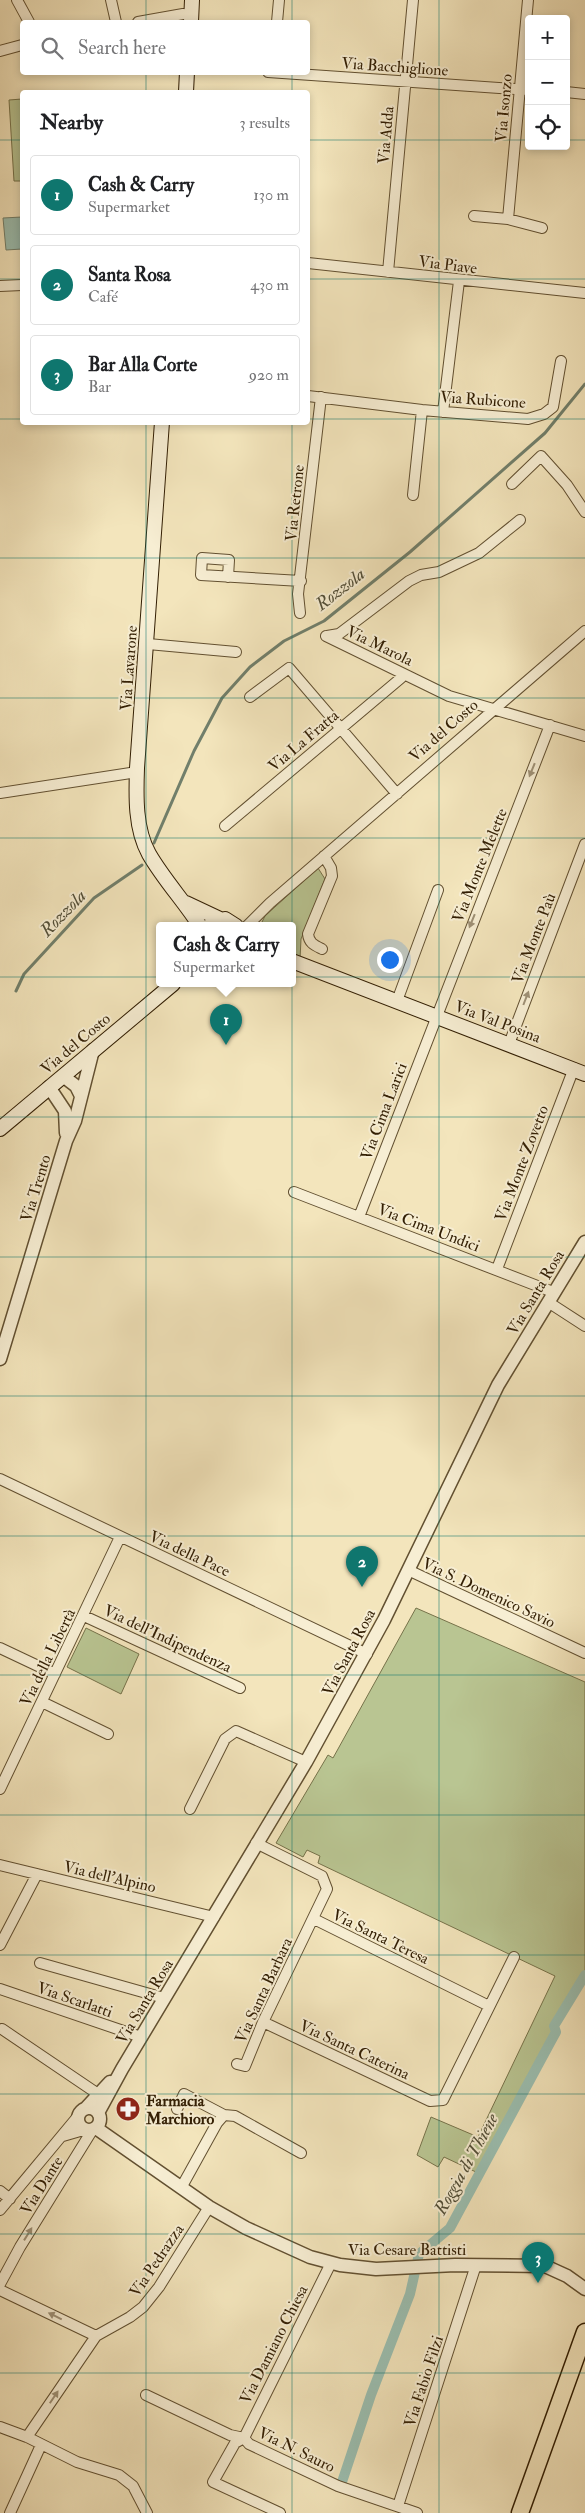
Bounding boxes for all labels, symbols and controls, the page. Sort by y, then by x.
map controls [525,15,570,150]
button: + [525,15,570,60]
search box [20,20,310,75]
icon: search [38,34,66,62]
text: Search here [78,36,166,60]
street label: Via Bacchiglione [341,53,449,81]
button: − [525,60,570,105]
street label: Via Isonzo [491,73,517,143]
street label: Via Adda [374,105,399,165]
button: locate [525,105,570,150]
text: Nearby [40,109,103,136]
text: 3 results [239,113,290,133]
text: Cash & Carry [88,173,194,197]
text: 1 [54,185,60,205]
text: 130 m [253,185,289,205]
text: Supermarket [88,197,170,217]
street label: Via Piave [417,251,479,279]
text: Santa Rosa [88,263,171,287]
text: 2 [53,275,61,295]
text: 430 m [250,275,289,295]
text: Café [88,287,118,307]
text: Bar Alla Corte [88,353,197,377]
text: 3 [54,365,60,385]
text: 920 m [249,365,289,385]
text: Bar [88,377,111,397]
street label: Via Rubicone [439,387,527,413]
street label: Via Retrone [281,463,309,543]
water label: Rozzola [310,563,370,617]
street label: Via Marola [343,621,417,671]
street label: Via Lavarone [116,625,142,711]
street label: Via del Costo [405,695,483,766]
street label: Via La Fratta [264,705,343,776]
one-way arrow [528,763,536,778]
street label: Via Monte Melette [448,805,512,925]
water label: Rozzola [35,885,91,943]
street label: Via Monte Paù [507,890,560,987]
one-way arrow [468,914,476,928]
popup [156,922,296,987]
text: Cash & Carry [173,933,279,957]
your location [377,947,403,973]
text: Supermarket [173,957,255,977]
one-way arrow [522,990,530,1005]
street label: Via Val Posina [452,996,544,1048]
pin: 1 [210,1004,242,1045]
street label: Via del Costo [37,1009,115,1079]
street label: Via Cima Larici [356,1060,412,1163]
street label: Via Monte Zovetto [491,1102,553,1224]
street label: Via Trento [16,1152,56,1224]
street label: Via Cima Undici [375,1199,482,1257]
street label: Via Santa Rosa [503,1246,569,1339]
street label: Via della Pace [146,1526,233,1581]
pin: 2 [346,1546,378,1587]
street label: Via S. Domenico Savio [419,1553,559,1633]
street label: Via dell'Indipendenza [100,1600,235,1678]
street label: Via della Libertà [16,1605,80,1710]
street label: Via Santa Rosa [318,1605,380,1699]
street label: Via dell'Alpino [61,1857,158,1898]
street label: Via Santa Teresa [329,1905,433,1969]
street label: Via Santa Barbara [231,1934,297,2046]
street label: Via Santa Rosa [112,1955,178,2048]
street label: Via Scarlatti [34,1978,115,2022]
street label: Via Santa Caterina [296,2016,413,2084]
place label: Farmacia Marchioro [145,2091,214,2129]
pharmacy icon: Farmacia Marchioro [115,2096,141,2122]
water label: Roggia di Thiene [429,2109,504,2220]
street label: Via Dante [16,2152,68,2218]
street label: Via Pedrazza [125,2220,189,2301]
one-way arrow [23,2228,32,2241]
street label: Via Cesare Battisti [348,2240,466,2260]
pin: 3 [522,2242,554,2283]
street label: Via Damiano Chiesa [235,2281,313,2407]
one-way arrow [48,2312,62,2320]
street label: Via Fabio Filzi [400,2333,448,2430]
one-way arrow [49,2390,59,2404]
street label: Via N. Sauro [255,2423,339,2477]

